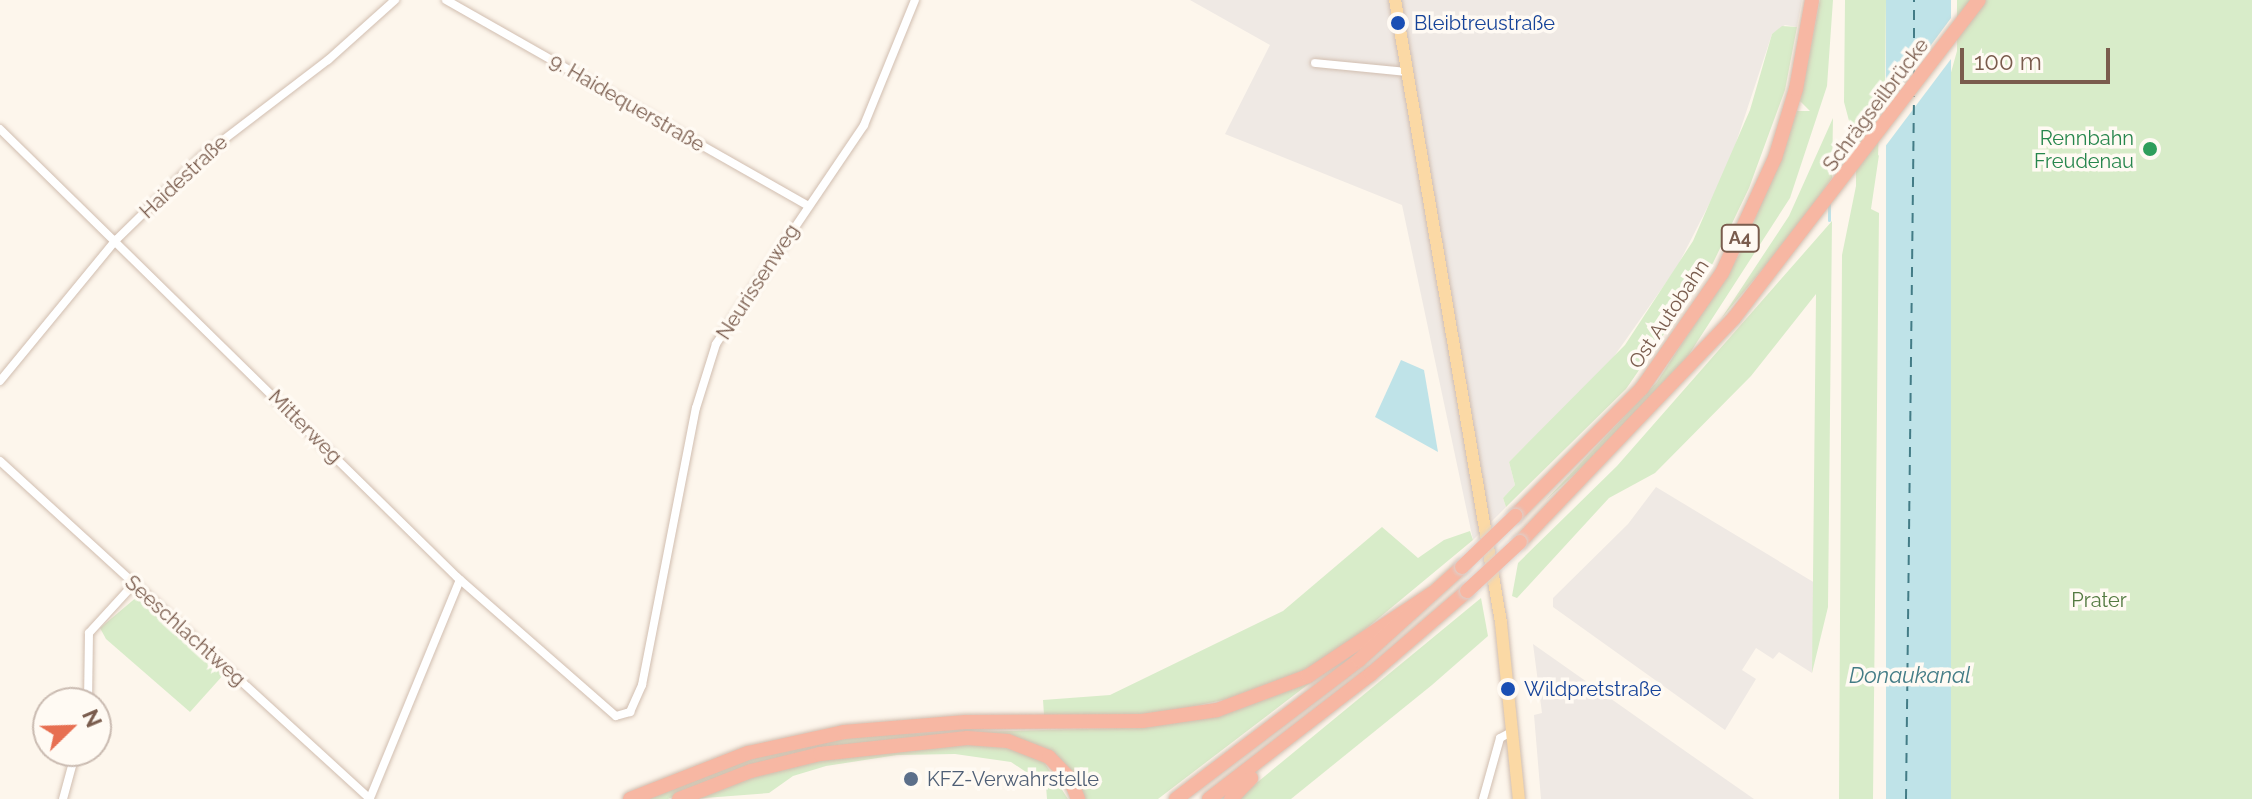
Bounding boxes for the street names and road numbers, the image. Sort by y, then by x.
street label: Schrägseilbrücke [1818,34,1934,176]
street label: 9. Haidequerstraße [545,49,709,157]
street label: Haidestraße [135,130,233,224]
street label: Neurissenweg [712,220,804,344]
road number: A4 [1720,224,1760,252]
street label: Ost Autobahn [1624,255,1714,373]
street label: Mitterweg [263,385,347,469]
street label: Seeschlachtweg [120,571,250,691]

